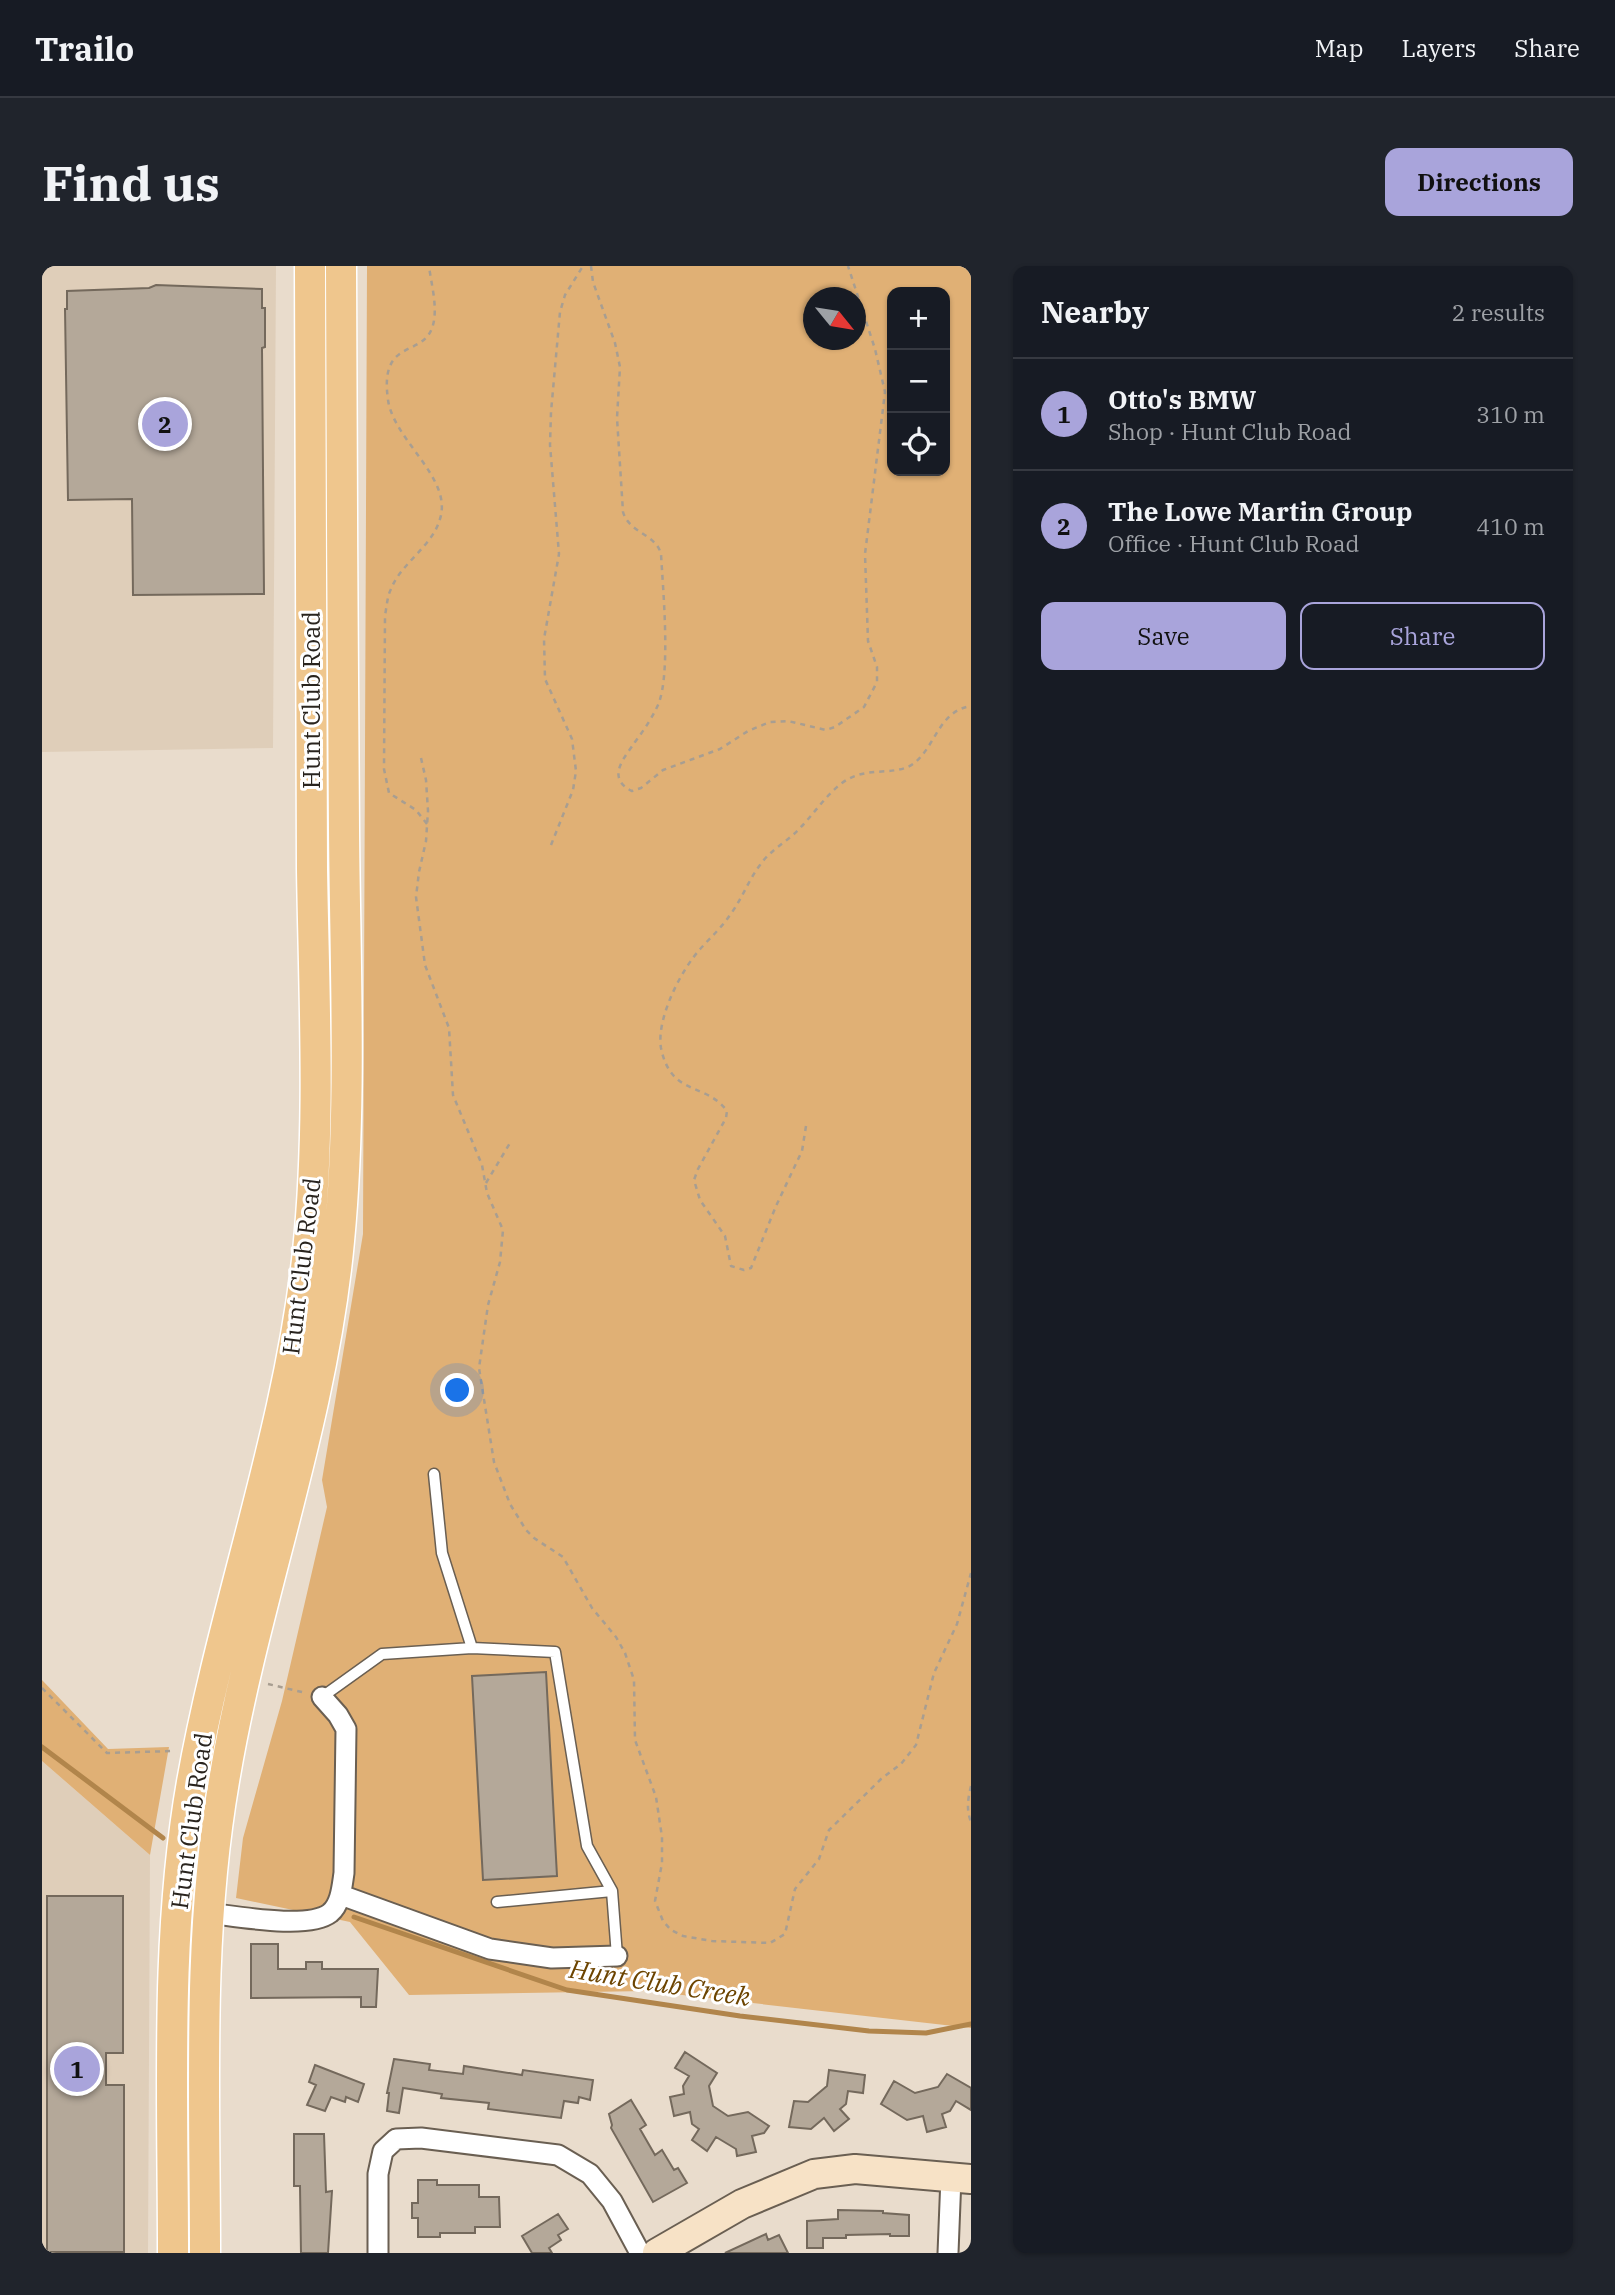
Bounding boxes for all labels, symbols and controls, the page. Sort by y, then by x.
text: Trailo [35,27,134,70]
text: Map [1315,32,1363,64]
text: Layers [1401,32,1476,64]
text: Share [1514,32,1580,64]
button: Directions [1385,148,1573,216]
text: Find us [42,151,220,214]
north arrow [803,287,866,350]
map controls [887,287,950,476]
button: + [887,287,950,350]
text: Nearby [1041,292,1149,331]
text: 2 results [1452,297,1545,327]
button: − [887,350,950,413]
text: Otto's BMW [1108,382,1256,416]
pin: 2 [142,398,188,450]
text: 1 [1057,399,1071,429]
text: 310 m [1476,399,1545,429]
button: locate [887,413,950,476]
text: Shop · Hunt Club Road [1108,416,1352,446]
text: The Lowe Martin Group [1108,494,1412,528]
text: 2 [1057,511,1071,541]
text: 410 m [1476,511,1545,541]
text: Office · Hunt Club Road [1108,528,1359,558]
button: Save [1041,602,1286,670]
button: Share [1300,602,1545,670]
street label: Hunt Club Road [295,611,327,789]
street label: Hunt Club Road [274,1176,328,1356]
your location [440,1373,474,1407]
street label: Hunt Club Road [163,1731,219,1911]
water label: Hunt Club Creek [566,1951,753,2013]
pin: 1 [54,2043,100,2095]

